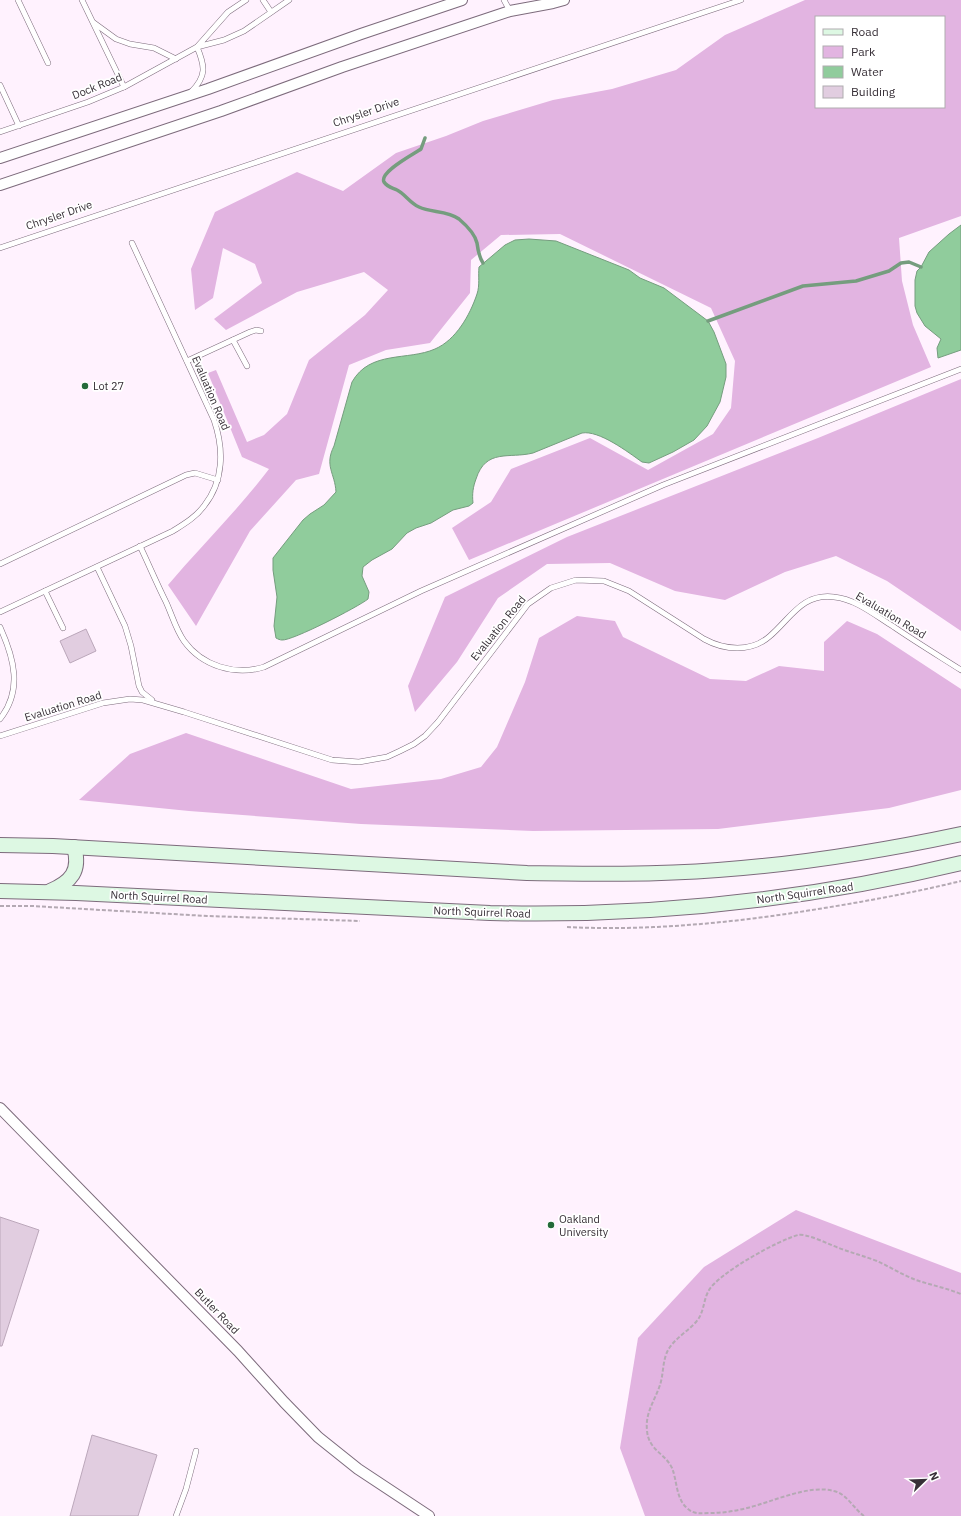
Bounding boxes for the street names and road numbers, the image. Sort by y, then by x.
street label: Dock Road [70,70,124,102]
street label: Chrysler Drive [331,94,401,130]
street label: Chrysler Drive [24,197,94,233]
street label: Evaluation Road [189,354,233,432]
street label: Evaluation Road [853,588,929,642]
street label: Evaluation Road [468,593,528,663]
street label: Evaluation Road [23,688,103,724]
street label: North Squirrel Road [756,879,854,907]
street label: North Squirrel Road [110,887,208,907]
street label: North Squirrel Road [433,903,531,921]
street label: Butler Road [192,1285,242,1337]

